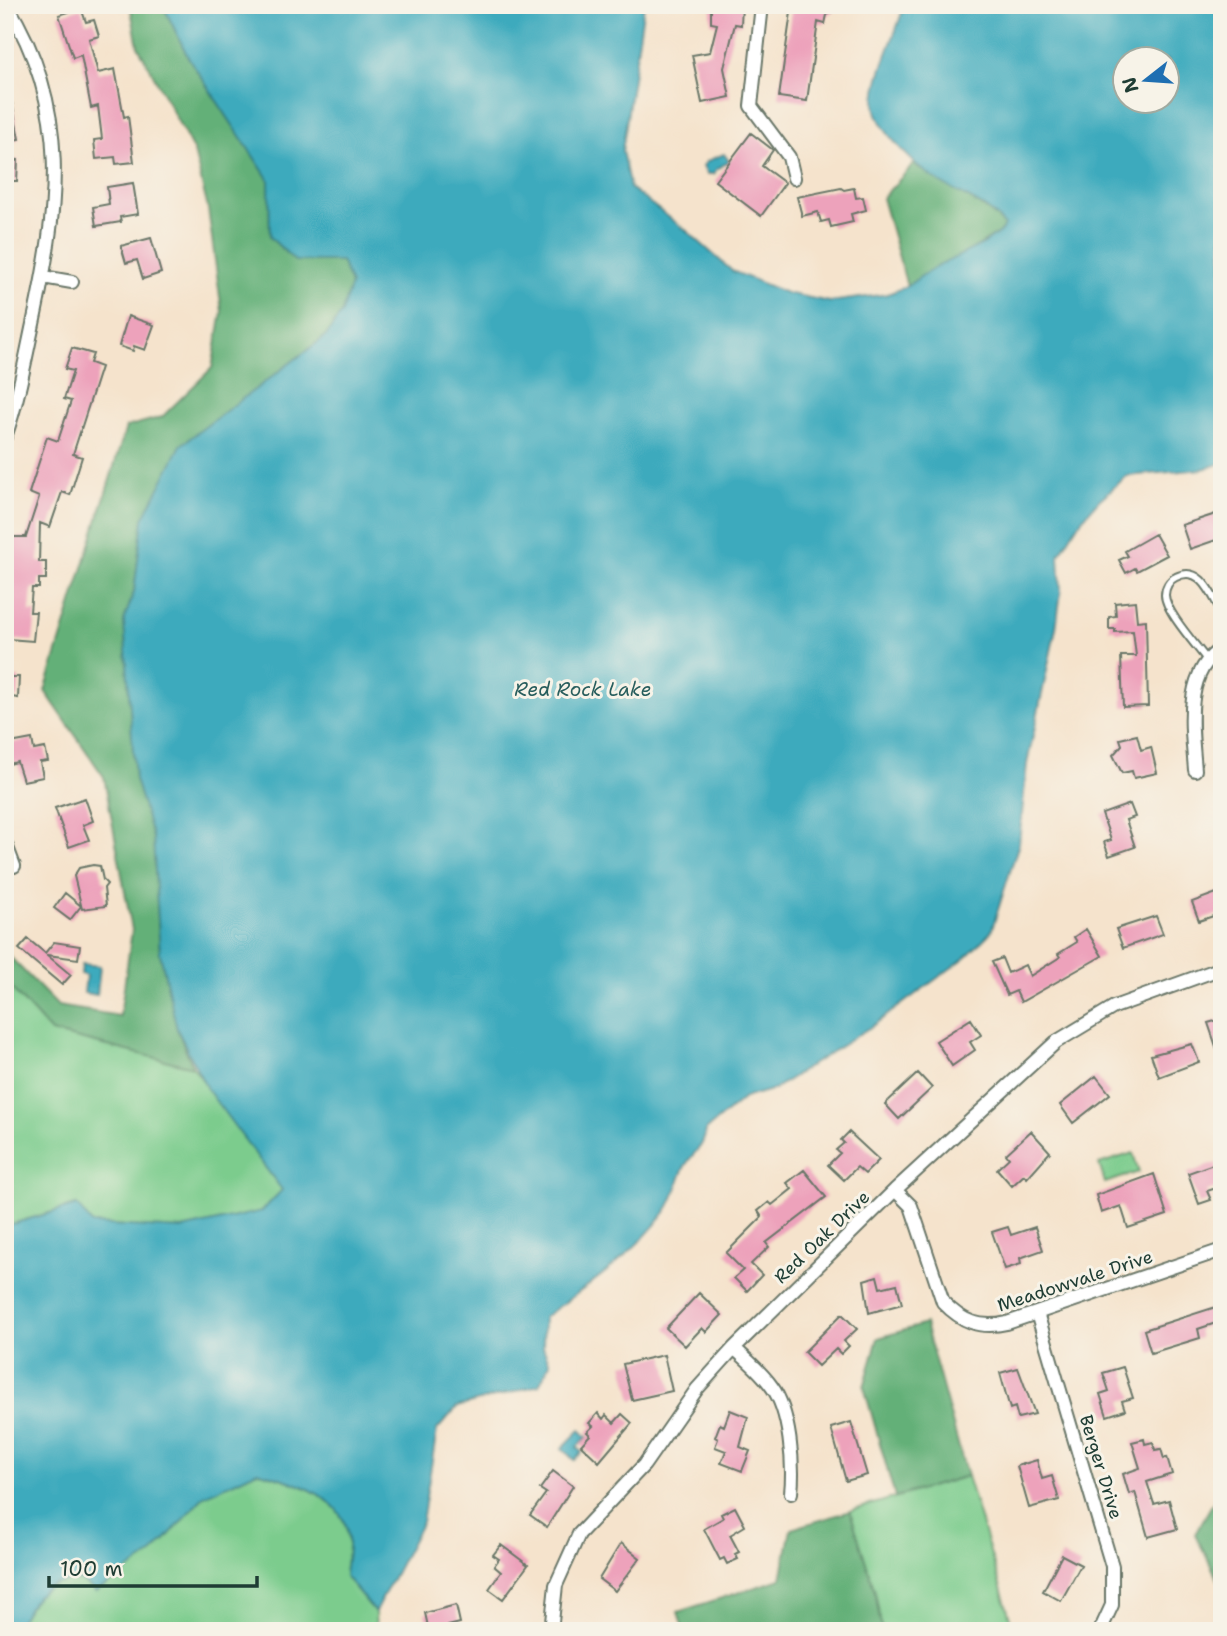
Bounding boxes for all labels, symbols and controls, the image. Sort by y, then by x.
north arrow [1112,46,1182,116]
text: N [1116,74,1144,96]
water label: Red Rock Lake [515,677,651,702]
street label: Red Oak Drive [769,1185,875,1289]
street label: Meadowvale Drive [994,1245,1156,1317]
street label: Berger Drive [1074,1412,1128,1522]
scale bar [49,1545,257,1589]
text: 100 m [60,1555,123,1583]

